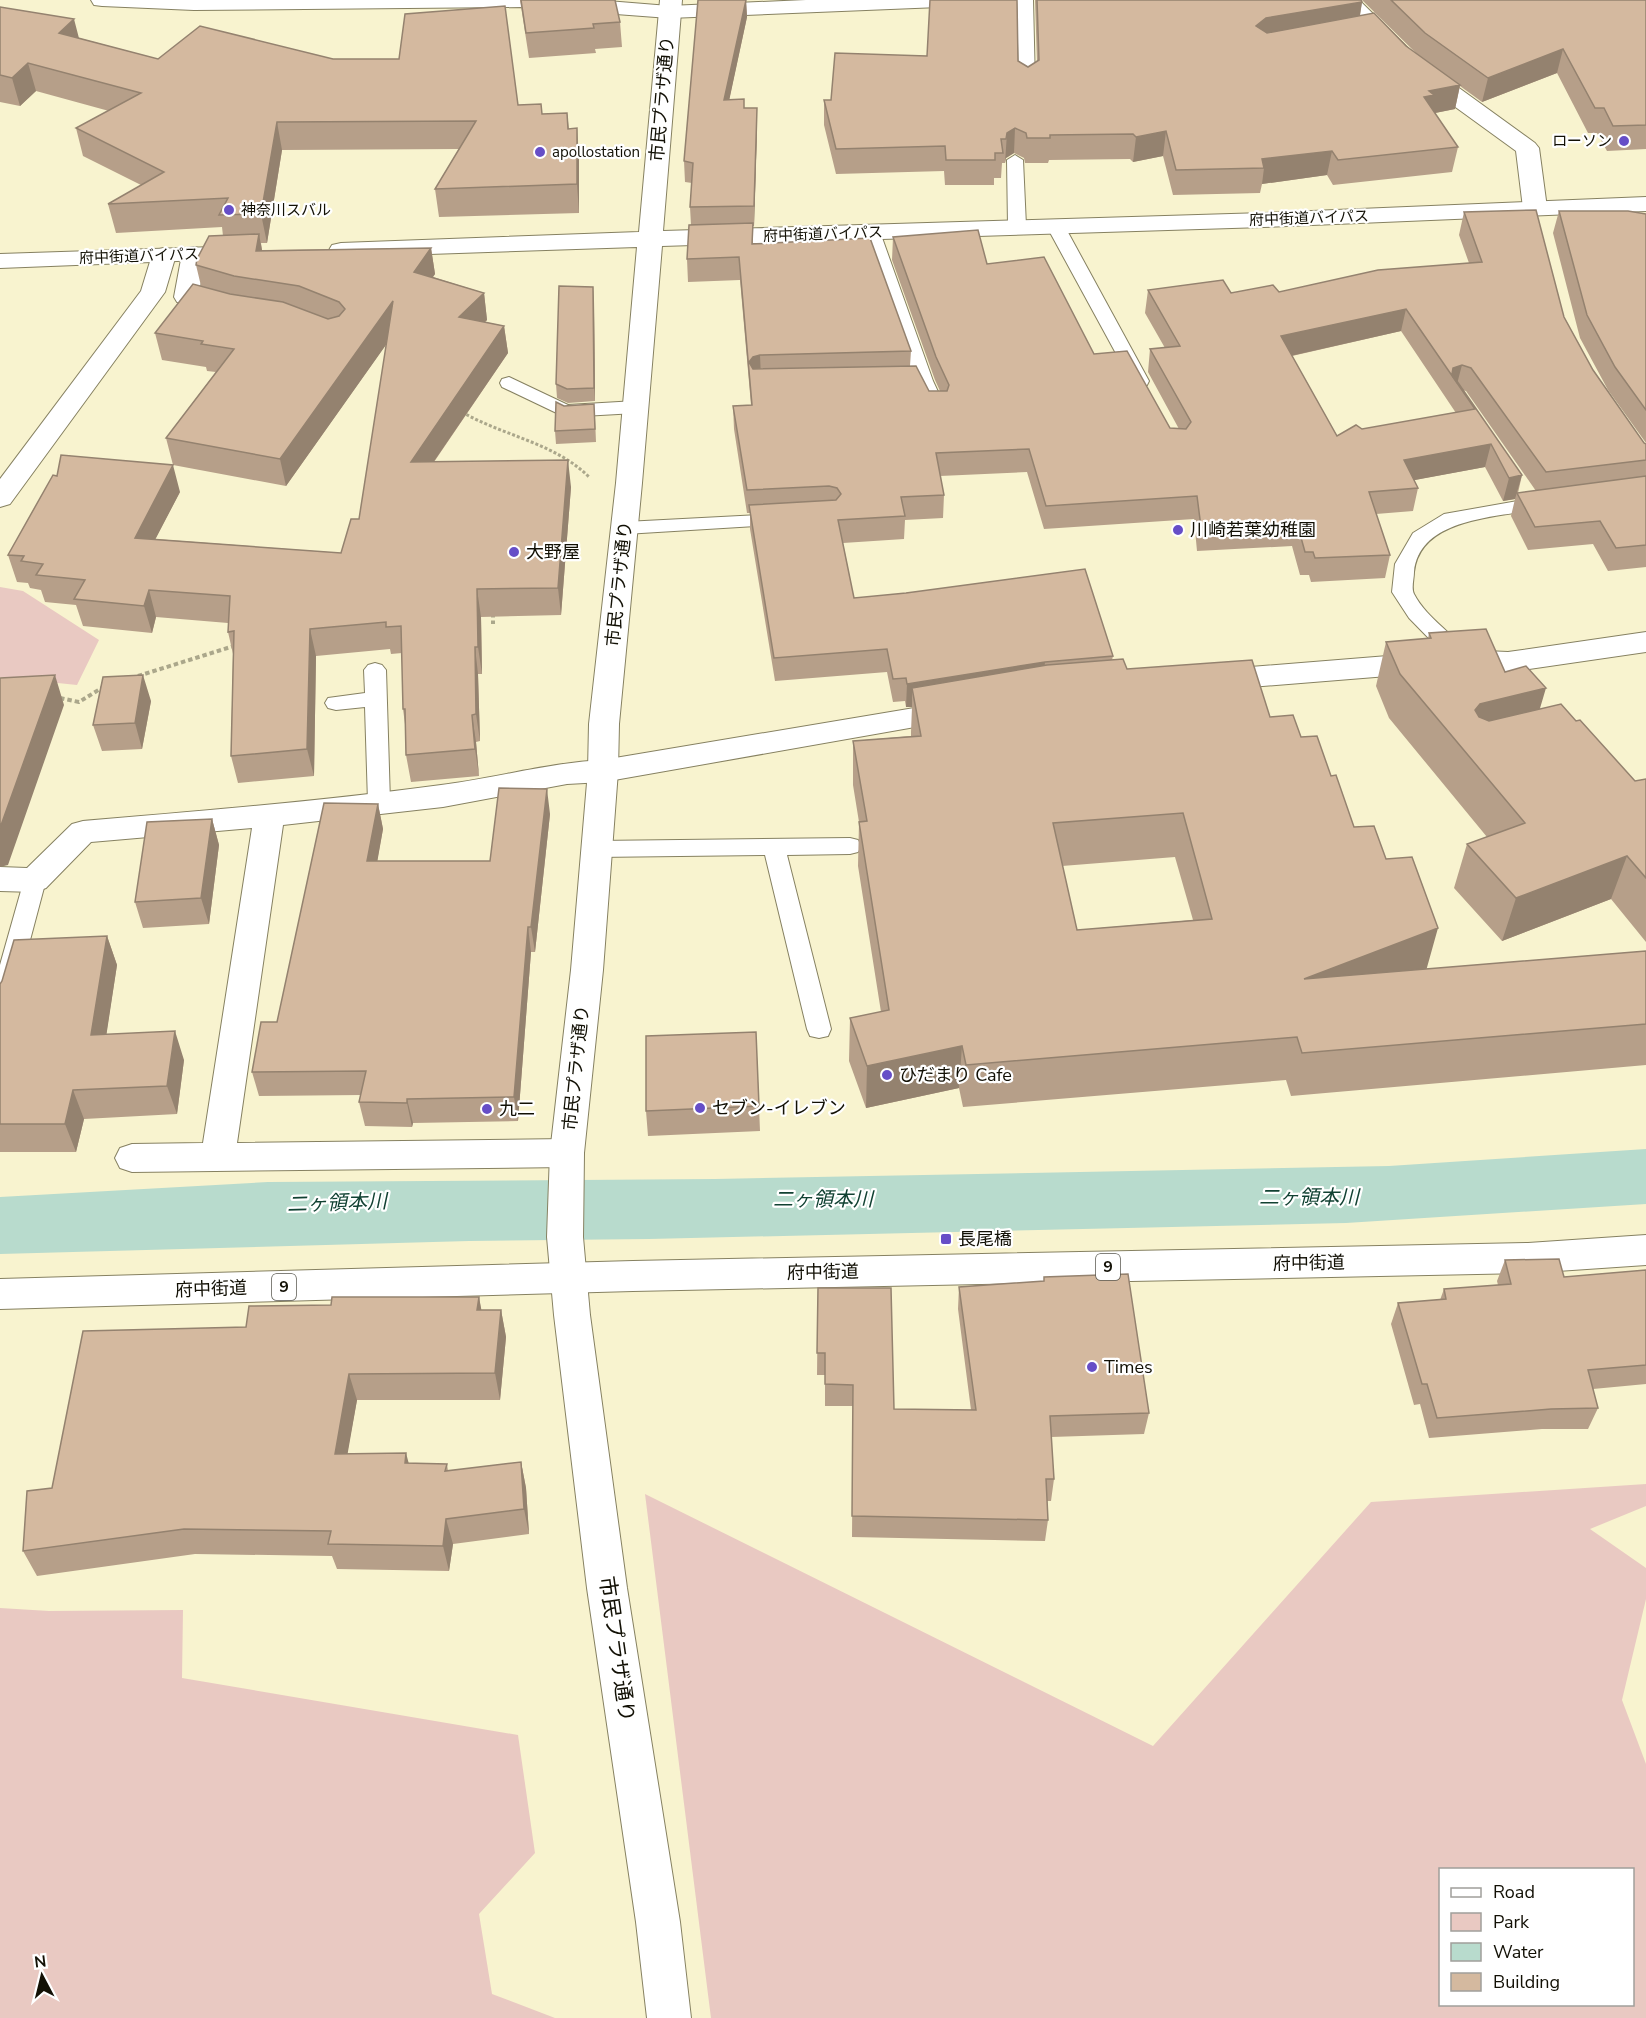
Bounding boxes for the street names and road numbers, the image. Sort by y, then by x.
street label: 市民プラザ通り [645,35,679,163]
street label: 府中街道バイパス [1249,206,1369,230]
street label: 府中街道バイパス [763,222,883,246]
street label: 府中街道バイパス [79,244,199,268]
street label: 市民プラザ通り [600,520,638,648]
street label: 市民プラザ通り [557,1004,595,1132]
street label: 府中街道 [1273,1250,1345,1276]
road number: 9 [1096,1254,1120,1280]
street label: 府中街道 [787,1259,859,1285]
road number: 9 [272,1274,296,1300]
street label: 府中街道 [175,1276,247,1302]
street label: 市民プラザ通り [593,1574,641,1724]

